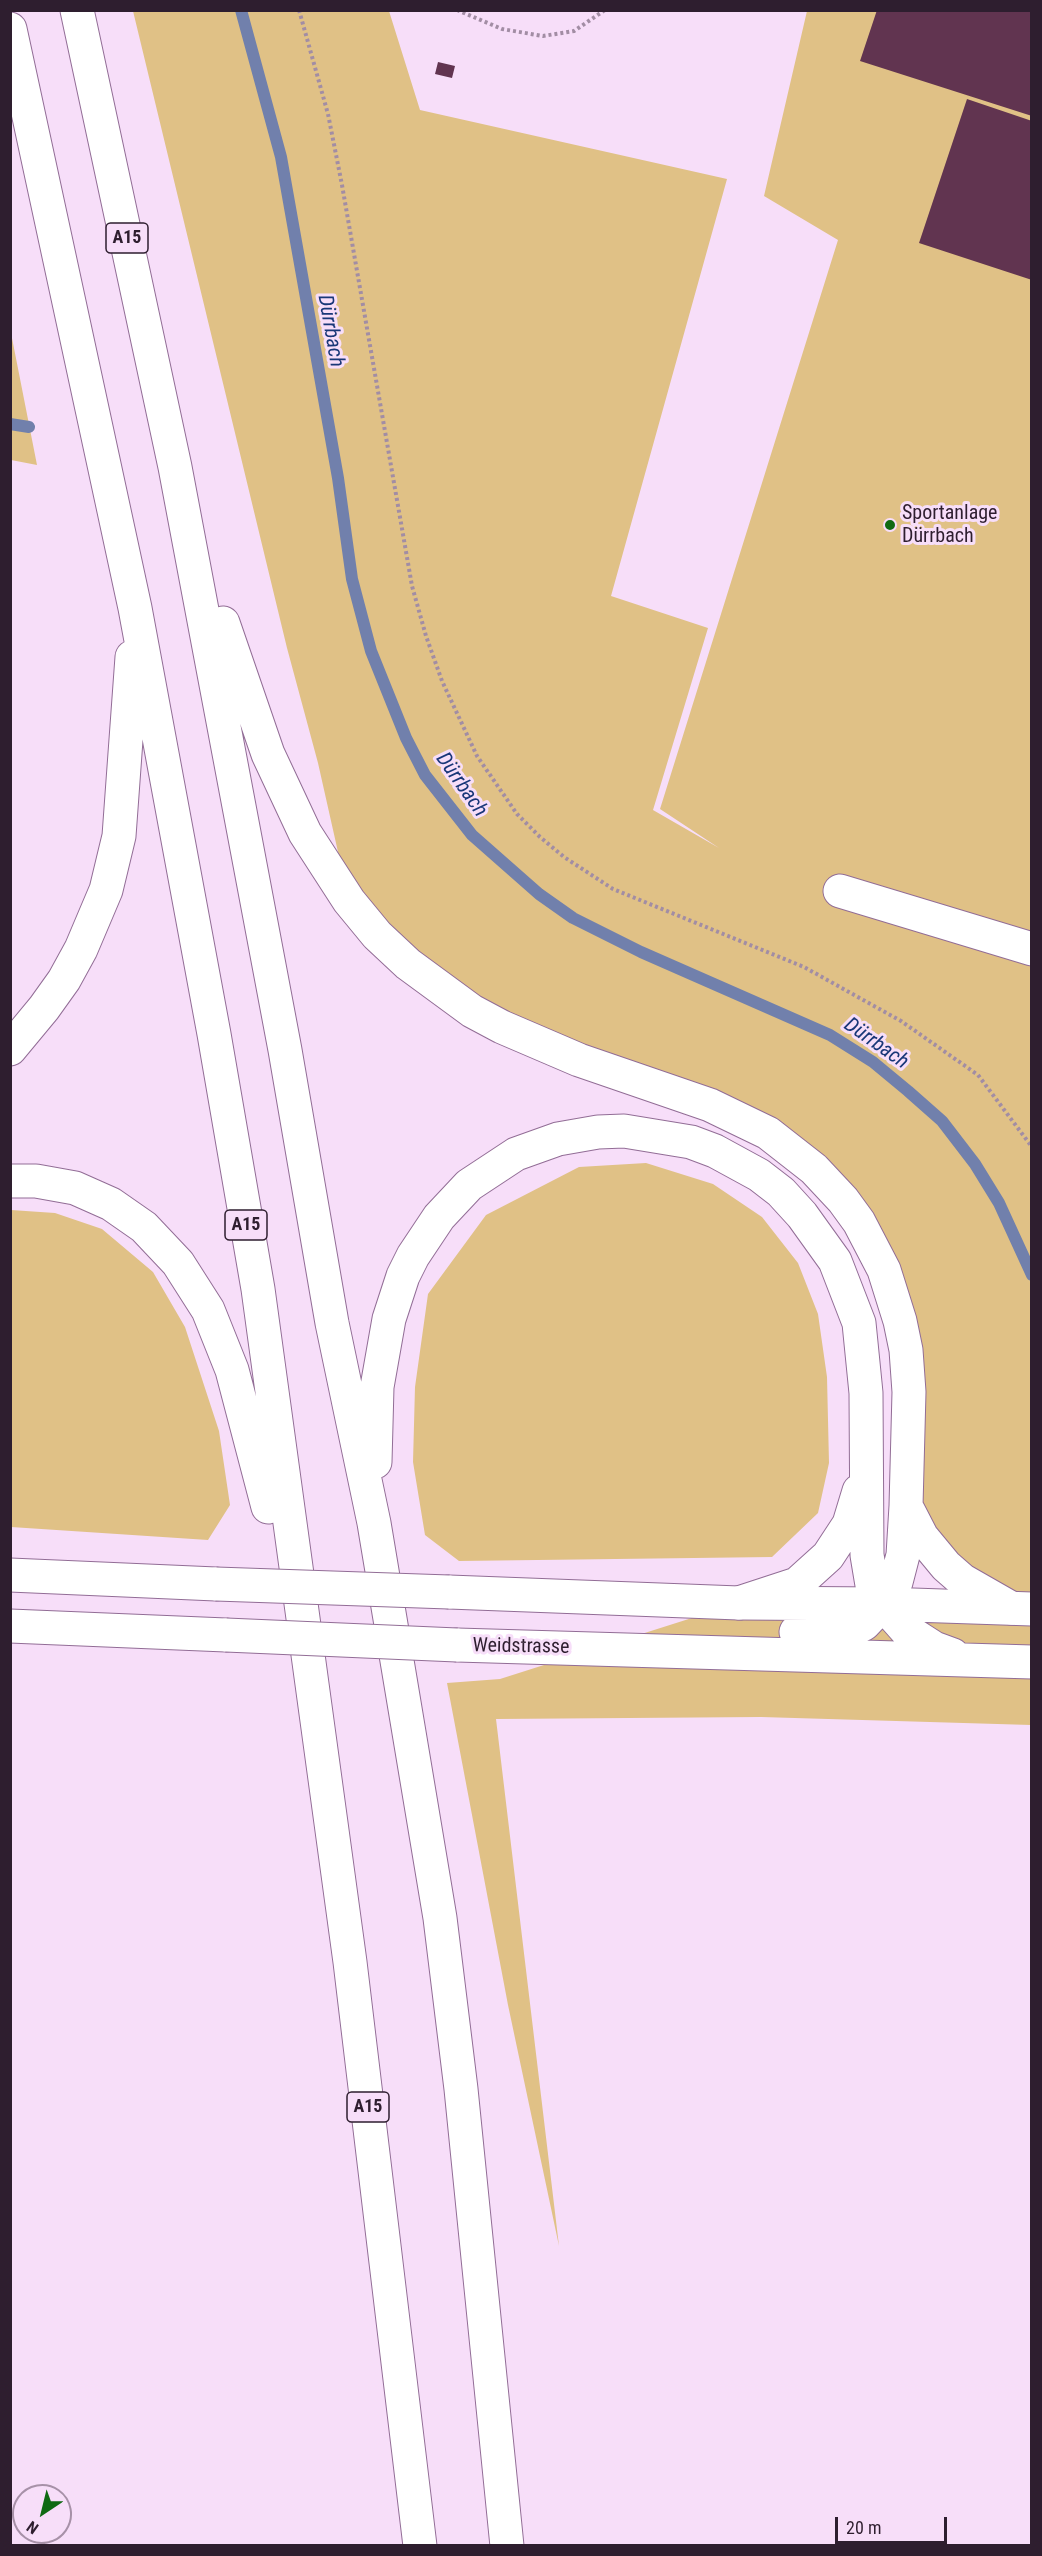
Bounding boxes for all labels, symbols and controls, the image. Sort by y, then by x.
road number: A15 [106,223,148,253]
water label: Dürrbach [311,293,349,369]
place label: Sportanlage Dürrbach [902,502,997,549]
marker: Sportanlage Dürrbach [883,518,897,532]
water label: Dürrbach [430,748,492,822]
water label: Dürrbach [839,1013,913,1075]
road number: A15 [225,1210,267,1240]
street label: Weidstrasse [472,1634,570,1660]
road number: A15 [347,2092,389,2122]
north arrow [12,2484,72,2544]
scale bar [838,2505,950,2543]
text: N [23,2517,42,2538]
text: 20 m [846,2517,881,2538]

